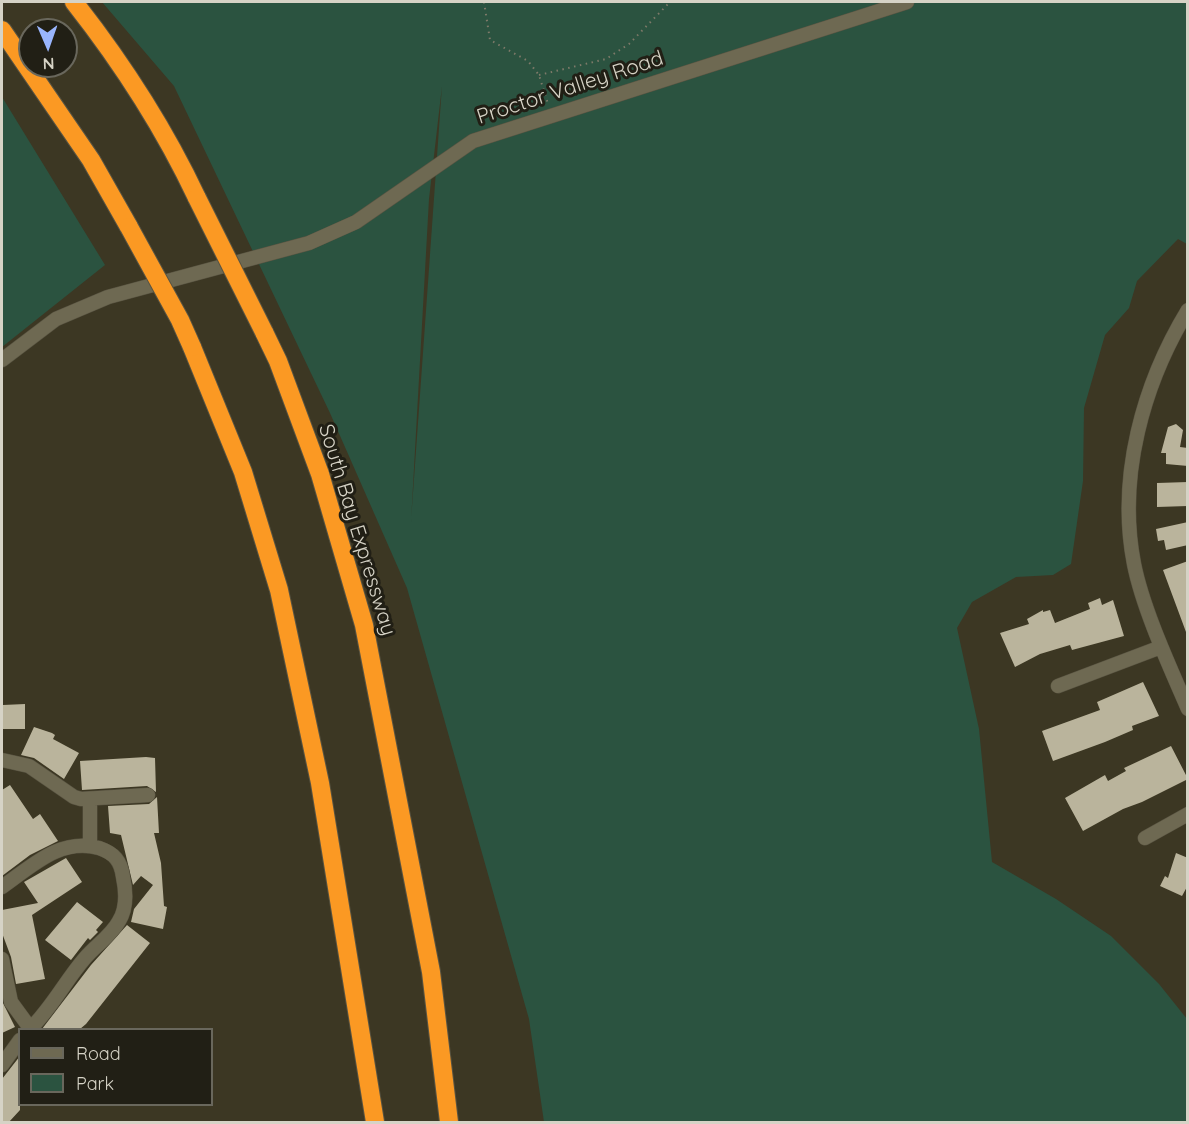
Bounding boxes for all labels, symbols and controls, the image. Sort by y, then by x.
north arrow [18,18,78,78]
street label: Proctor Valley Road [474,46,666,130]
text: N [42,54,55,74]
street label: South Bay Expressway [313,421,401,639]
legend [18,1028,213,1106]
text: Road [76,1042,121,1065]
text: Park [76,1072,114,1095]

